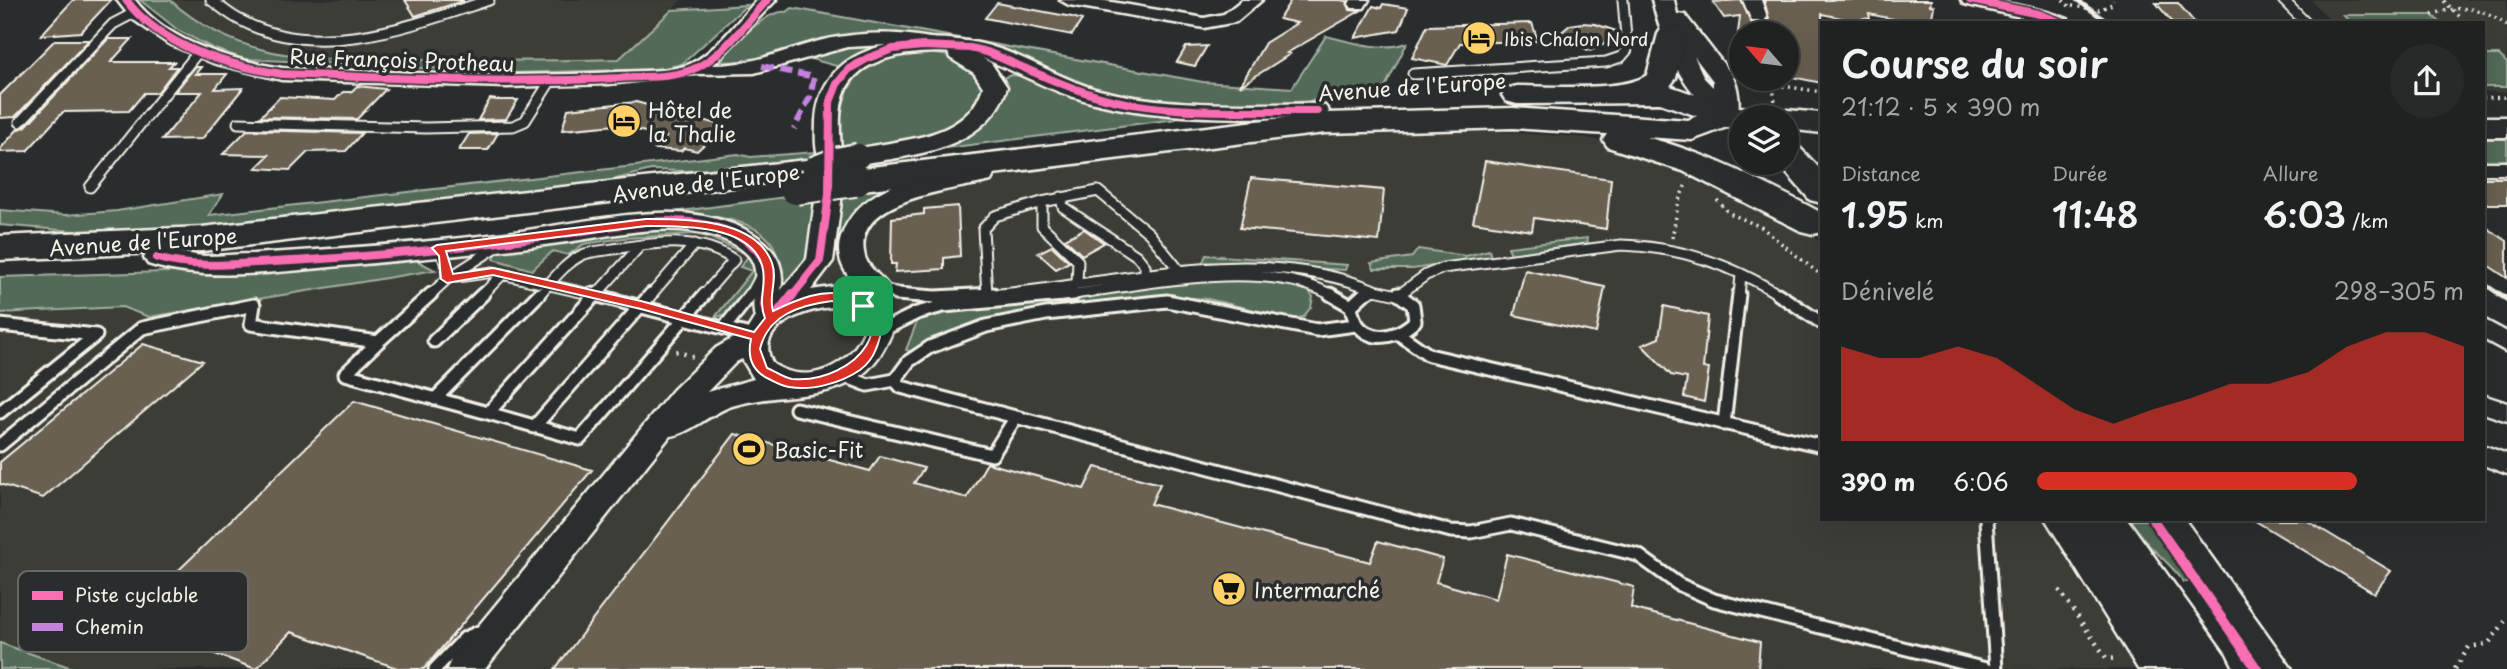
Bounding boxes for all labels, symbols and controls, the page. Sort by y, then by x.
hotel icon: Ibis Chalon Nord [1460,19,1498,57]
north arrow [1729,21,1799,91]
map controls [1729,21,1799,175]
place label: Ibis Chalon Nord [1504,25,1649,52]
text: Course du soir [1841,34,2108,91]
street label: Rue François Protheau [289,39,515,79]
button: share [2390,44,2464,118]
street label: Avenue de l'Europe [1317,63,1507,109]
text: 21:12 · 5 × 390 m [1841,89,2040,124]
place label: Hôtel de la Thalie [648,93,736,149]
hotel icon: Hôtel de la Thalie [605,102,643,140]
button: layers [1729,105,1799,175]
street label: Avenue de l'Europe [611,155,801,209]
text: Distance [1841,159,1921,187]
text: Durée [2052,159,2108,187]
text: Allure [2263,159,2318,187]
text: 1.95 [1841,187,1909,240]
text: 11:48 [2052,187,2139,240]
text: 6:03 [2263,187,2346,240]
text: km [1909,206,1944,234]
text: /km [2346,206,2389,234]
street label: Avenue de l'Europe [48,218,238,264]
text: Dénivelé [1841,273,1934,308]
text: 298–305 m [2334,273,2464,308]
pin [833,276,893,336]
icon: arrive [844,287,882,325]
sports icon: Basic-Fit [730,430,768,468]
place label: Basic-Fit [774,433,863,465]
text: 390 m [1841,464,1915,499]
text: 6:06 [1953,464,2009,499]
supermarket icon: Intermarché [1210,570,1248,608]
legend [18,571,248,652]
place label: Intermarché [1254,573,1380,605]
text: Piste cyclable [75,580,198,608]
text: Chemin [75,612,144,640]

